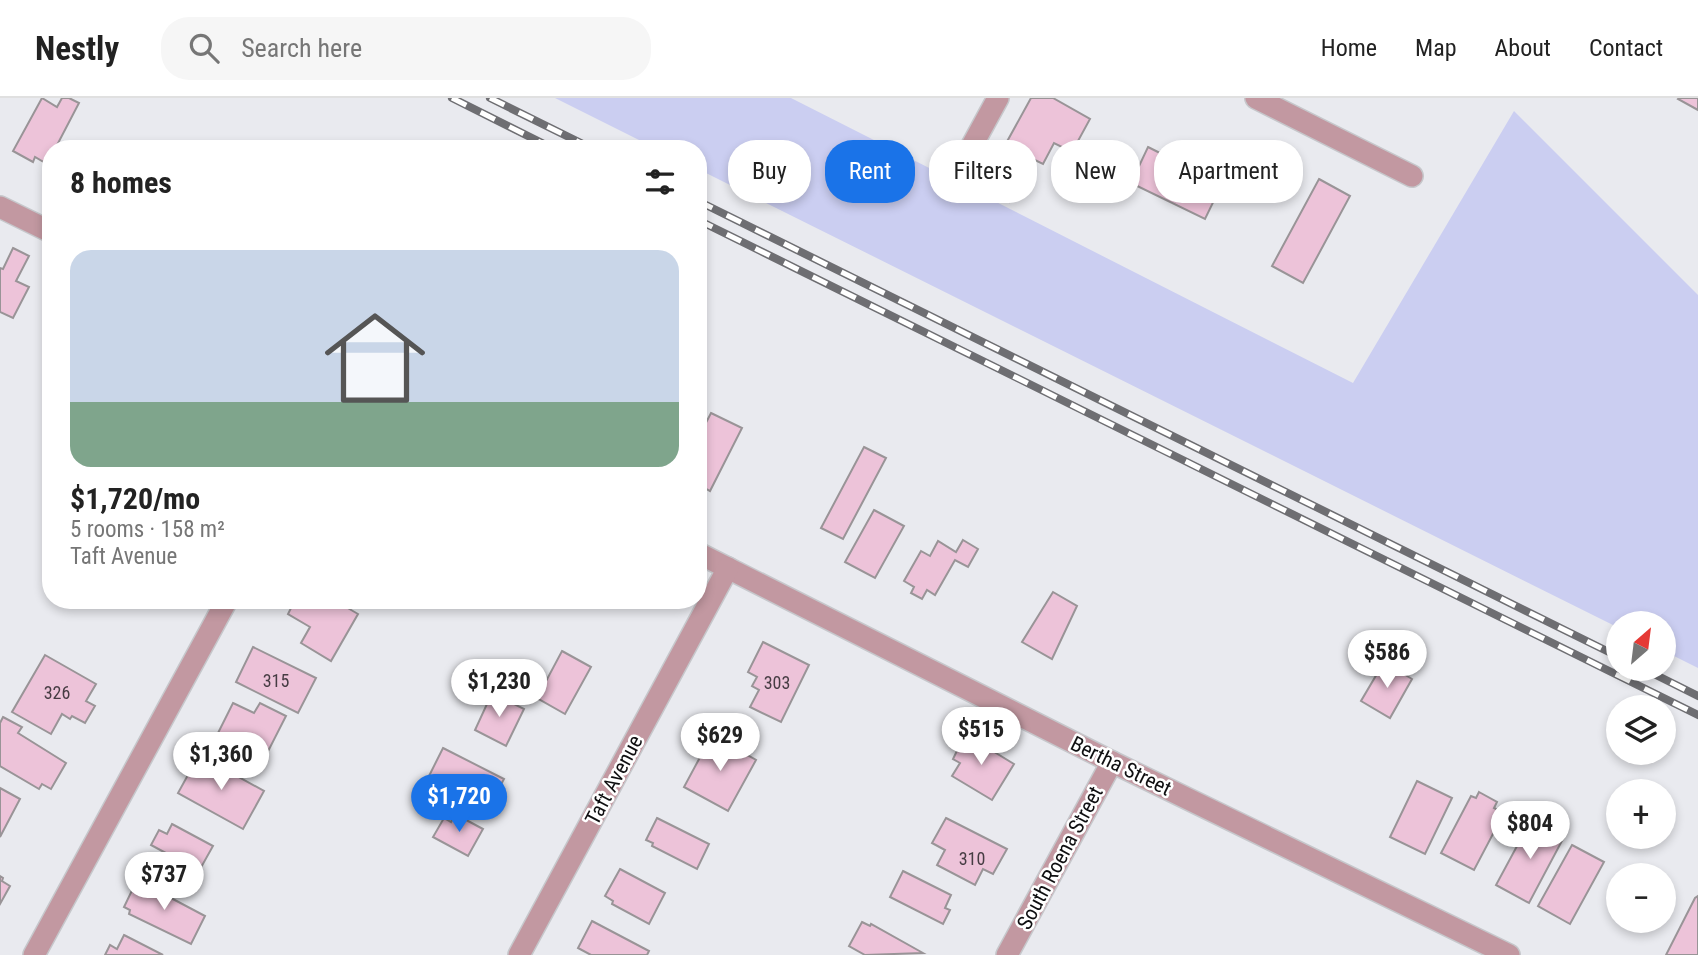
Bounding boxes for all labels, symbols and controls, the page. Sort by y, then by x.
search box [161,17,651,80]
text: Nestly [35,29,119,68]
icon: search [185,29,223,67]
text: Search here [241,33,362,63]
text: Home [1321,34,1377,62]
text: Map [1415,34,1457,62]
text: About [1495,34,1551,62]
text: Contact [1589,34,1663,62]
chip: Buy [728,140,811,203]
chip: Rent [825,140,915,203]
chip: Filters [929,140,1037,203]
chip: New [1051,140,1140,203]
chip: Apartment [1154,140,1303,203]
icon: filters [641,163,679,201]
text: 8 homes [70,165,172,200]
icon: home [312,295,438,421]
text: $1,720/mo [70,481,200,516]
text: 5 rooms · 158 m² [70,516,225,543]
text: Taft Avenue [70,543,177,570]
north arrow [1606,611,1676,681]
map controls [1606,611,1676,933]
pin: $586 [1346,630,1428,690]
text: $586 [1364,639,1410,666]
pin: $1,230 [442,660,556,719]
text: $1,230 [467,668,531,695]
house number: 315 [263,670,289,691]
house number: 303 [764,672,790,693]
house number: 326 [44,682,70,703]
button: layers [1606,695,1676,765]
pin: $515 [940,708,1022,767]
pin: $629 [679,714,761,773]
text: $515 [958,716,1004,743]
text: $629 [697,722,743,749]
street label: Taft Avenue [580,731,648,829]
street label: Bertha Street [1067,731,1175,801]
pin: $1,360 [164,732,278,792]
text: $1,360 [189,741,253,768]
pin: $1,720 [402,774,516,834]
button: + [1606,779,1676,849]
street label: South Roena Street [1012,782,1108,934]
text: $1,720 [427,783,491,810]
pin: $804 [1489,802,1571,861]
text: $804 [1507,810,1553,837]
house number: 310 [959,848,985,869]
pin: $737 [123,852,205,912]
text: $737 [141,861,187,888]
button: − [1606,863,1676,933]

